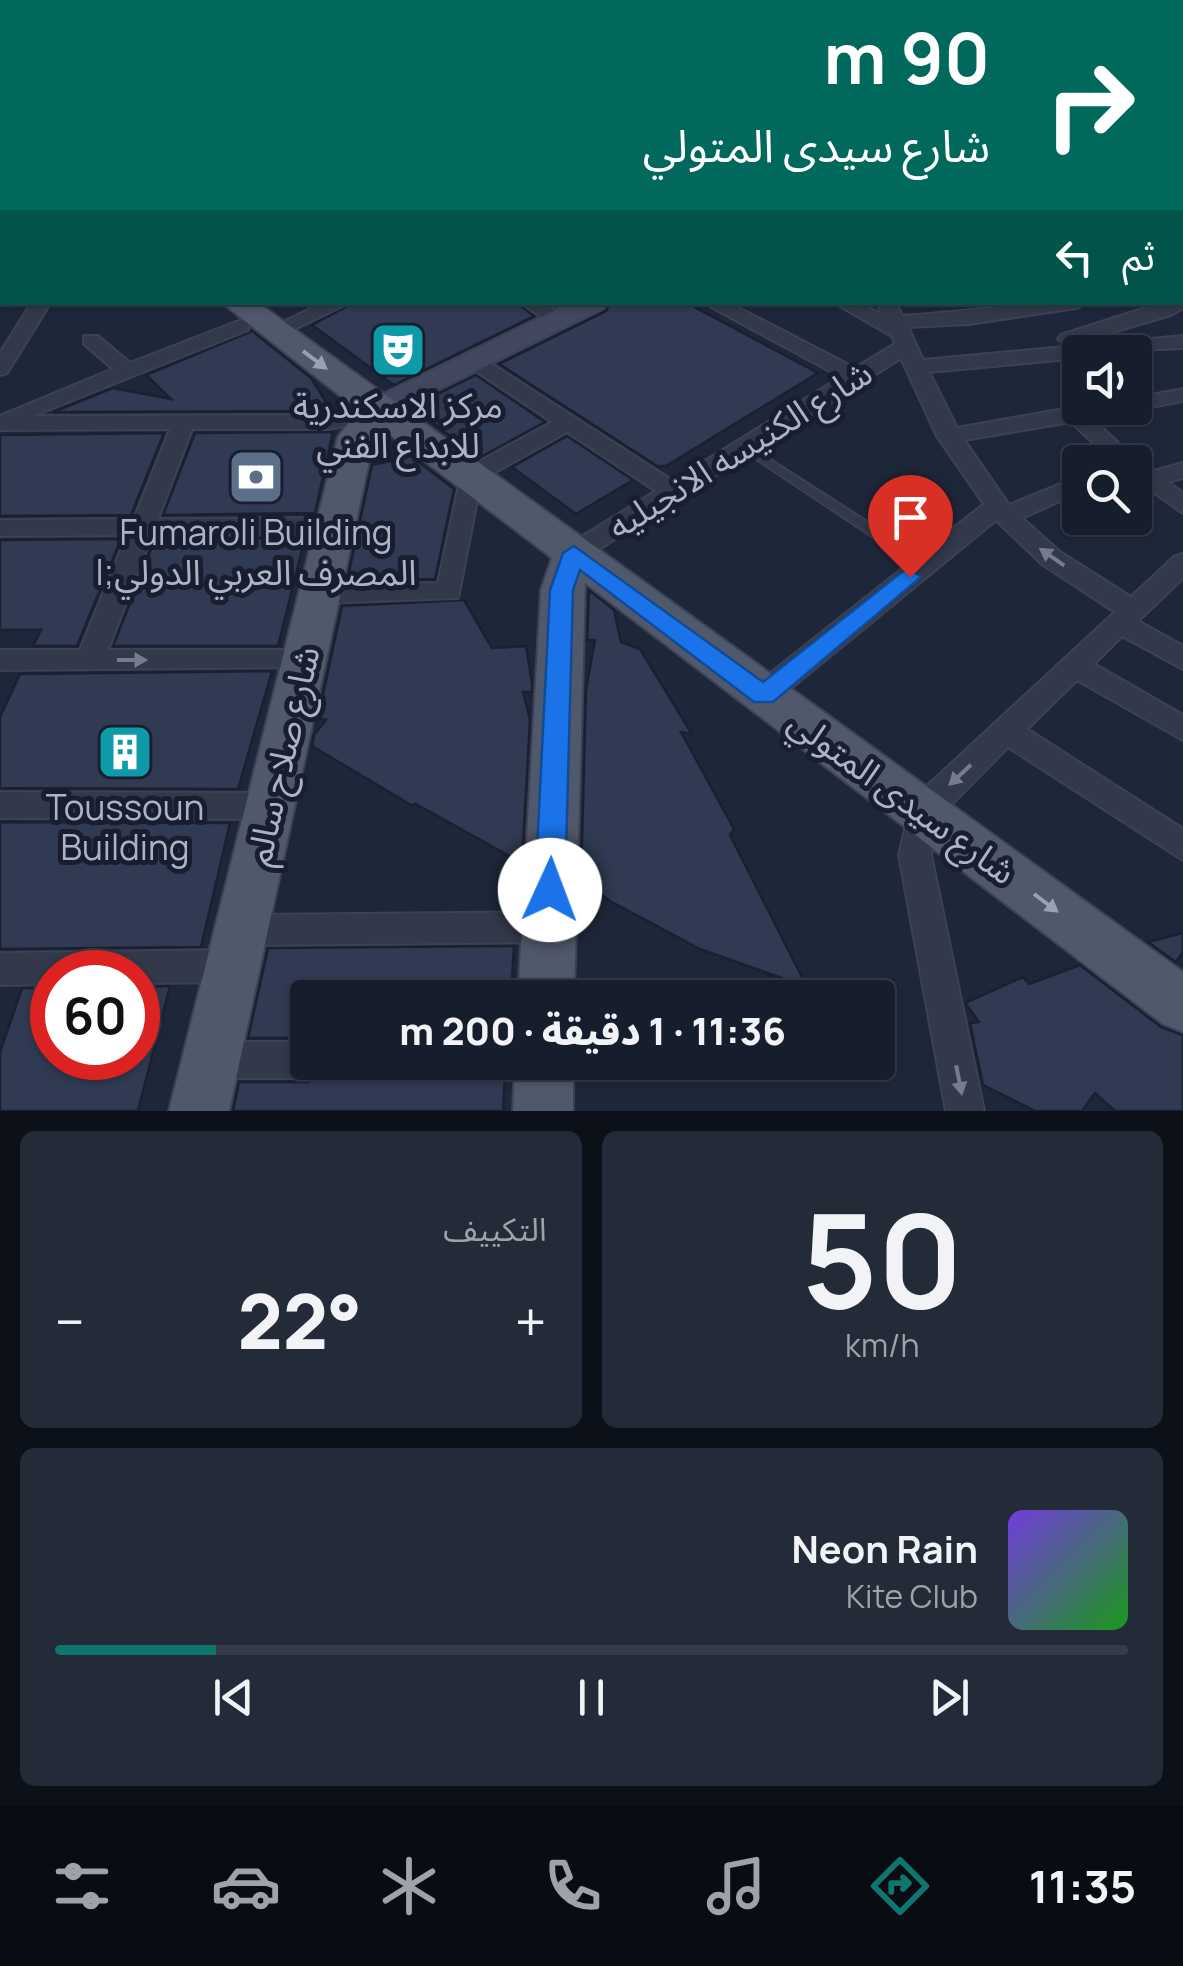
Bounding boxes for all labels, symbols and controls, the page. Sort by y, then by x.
text: 90 m [823,9,990,105]
icon: right [1025,40,1155,170]
text: شارع سيدى المتولي [643,114,990,176]
text: ثم [1122,229,1155,281]
icon: left [1047,230,1102,285]
theatre icon: مركز الاسكندرية للابداع الفني [368,320,428,380]
map controls [1062,335,1152,535]
button: sound [1062,335,1152,425]
street label: شارع الكنيسه الانجيليه [598,348,882,552]
one-way arrow [301,350,328,370]
place label: مركز الاسكندرية للابداع الفني [293,381,503,473]
button: search [1062,445,1152,535]
bank icon: Fumaroli Building I;المصرف العربي الدولي [226,447,286,507]
pin [868,475,953,578]
icon: arrive [883,490,938,545]
place label: Fumaroli Building I;المصرف العربي الدولي [95,508,417,600]
one-way arrow [1038,548,1065,567]
street label: شارع صلاح سالم [233,641,334,871]
one-way arrow [117,652,149,668]
street label: شارع سيدى المتولي [777,697,1026,898]
building icon: Toussoun Building [95,722,155,782]
one-way arrow [948,763,972,786]
place label: Toussoun Building [46,783,204,871]
position arrow [498,838,602,942]
one-way arrow [1033,893,1059,913]
speed limit sign: 60 [30,950,160,1080]
text: 11:36 · 1 دقيقة · 200 m [399,1004,786,1056]
one-way arrow [951,1065,967,1096]
text: 50 [801,1169,963,1347]
text: التكييف [443,1207,547,1251]
text: 22° [238,1269,362,1372]
text: − [55,1283,85,1359]
text: + [515,1283,547,1359]
text: km/h [845,1323,919,1367]
text: Neon Rain [792,1522,978,1574]
text: Kite Club [846,1574,978,1618]
icon: previous [206,1670,261,1725]
icon: pause [564,1670,619,1725]
icon: next [922,1670,977,1725]
icon: filters [47,1851,117,1921]
icon: car [211,1851,281,1921]
icon: climate [374,1851,444,1921]
icon: phone [538,1851,608,1921]
icon: music [701,1851,771,1921]
icon: directions [865,1851,935,1921]
text: 11:35 [1029,1855,1136,1917]

